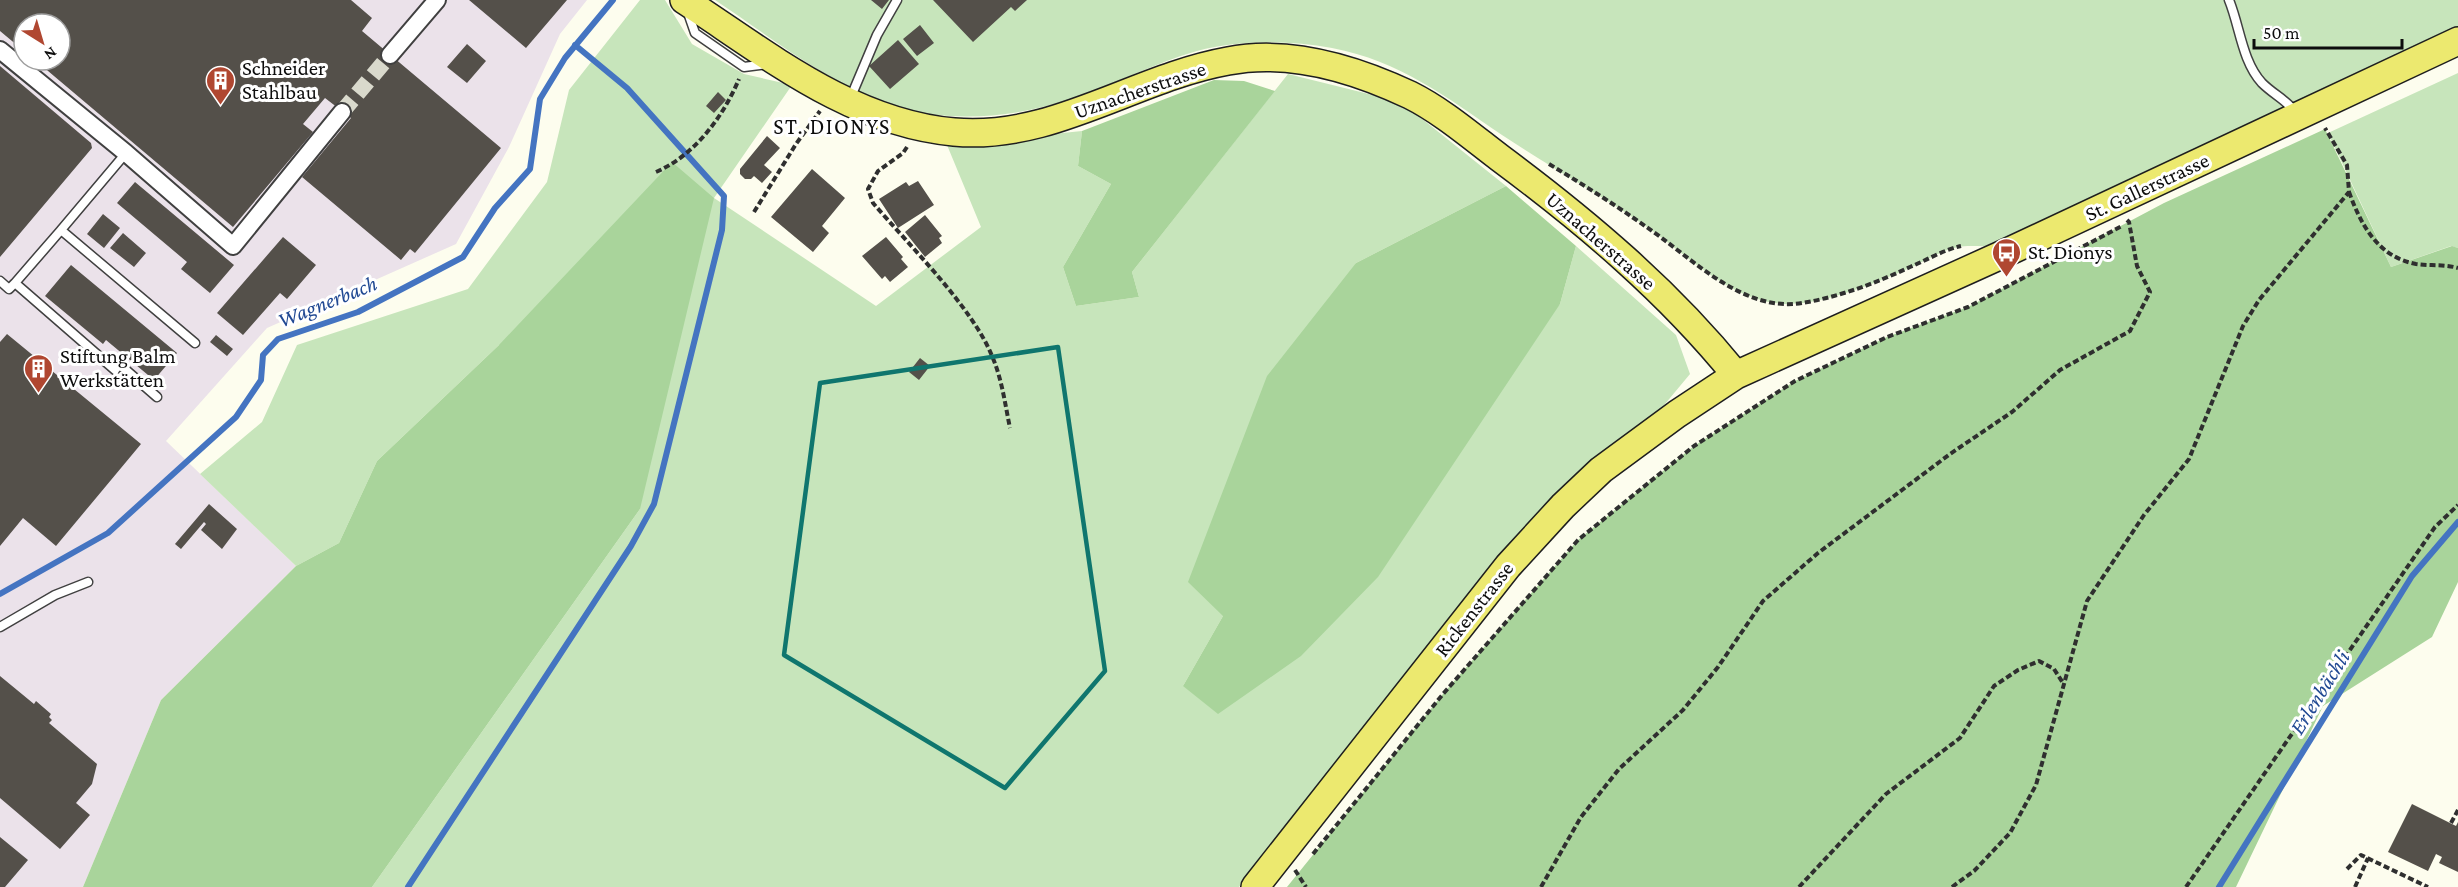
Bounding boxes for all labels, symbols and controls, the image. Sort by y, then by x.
north arrow [12,12,72,72]
scale bar [2254,12,2402,50]
text: 50 m [2263,23,2300,43]
text: N [41,44,60,64]
place label: Schneider Stahlbau [242,56,326,104]
street label: Uznacherstrasse [1071,56,1209,124]
building icon: Schneider Stahlbau [205,64,237,106]
district label: ST. DIONYS [773,114,891,139]
street label: St. Gallerstrasse [2081,148,2213,226]
street label: Uznacherstrasse [1541,187,1661,295]
bus stop icon: St. Dionys [1991,236,2023,278]
place label: St. Dionys [2028,240,2112,264]
water label: Wagnerbach [274,270,380,333]
place label: Stiftung Balm Werkstätten [60,344,176,392]
building icon: Stiftung Balm Werkstätten [23,352,55,394]
street label: Rickenstrasse [1430,557,1518,661]
water label: Erlenbächli [2284,646,2355,739]

